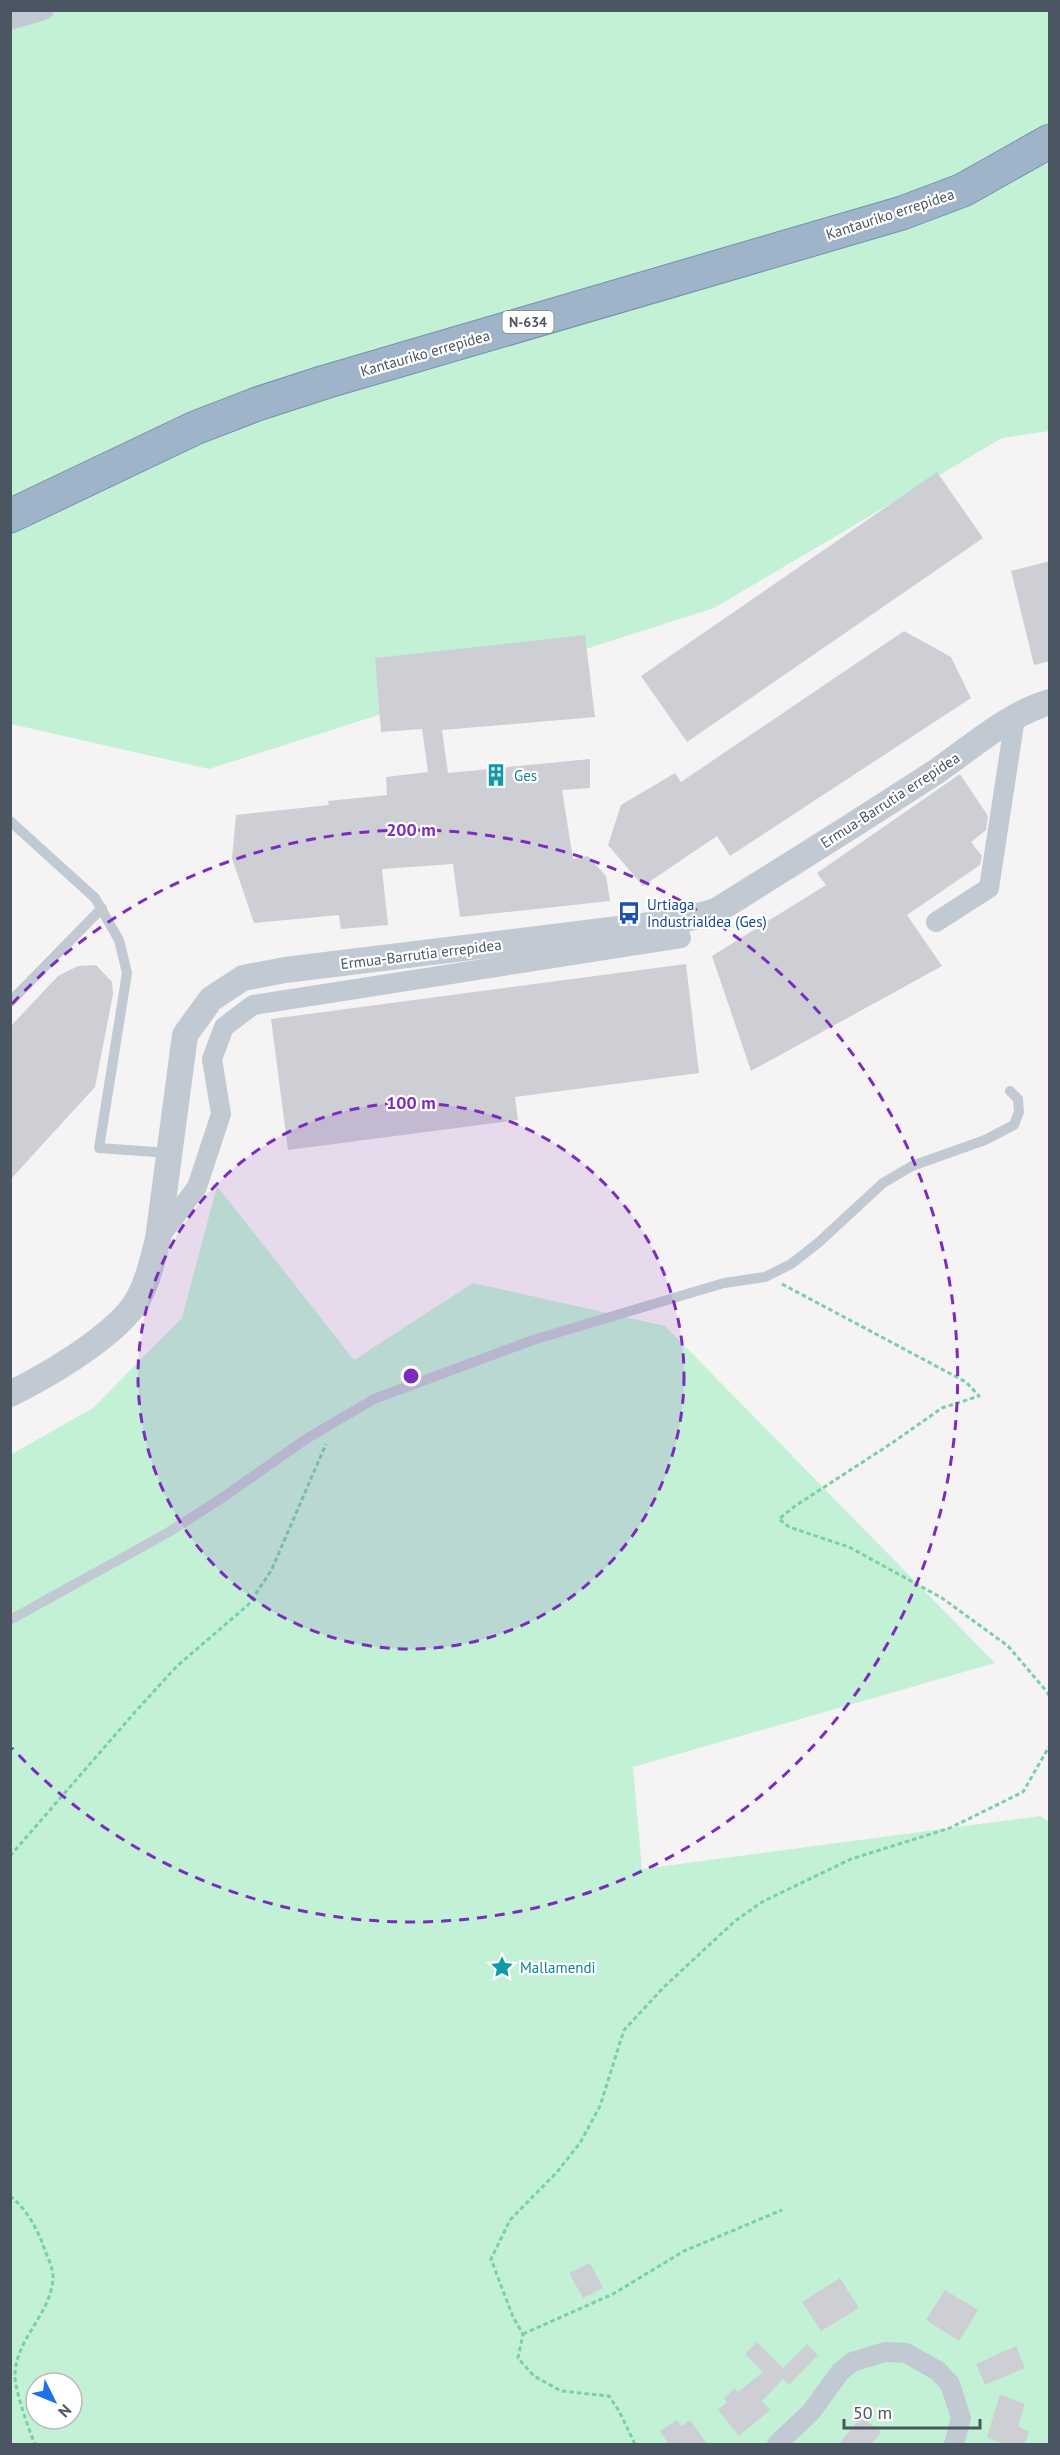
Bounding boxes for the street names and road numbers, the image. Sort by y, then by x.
street label: Kantauriko errepidea [823,184,957,244]
road number: N-634 [502,311,554,333]
street label: Kantauriko errepidea [358,325,492,381]
street label: Ermua-Barrutia errepidea [817,748,963,852]
street label: Ermua-Barrutia errepidea [339,935,503,973]

